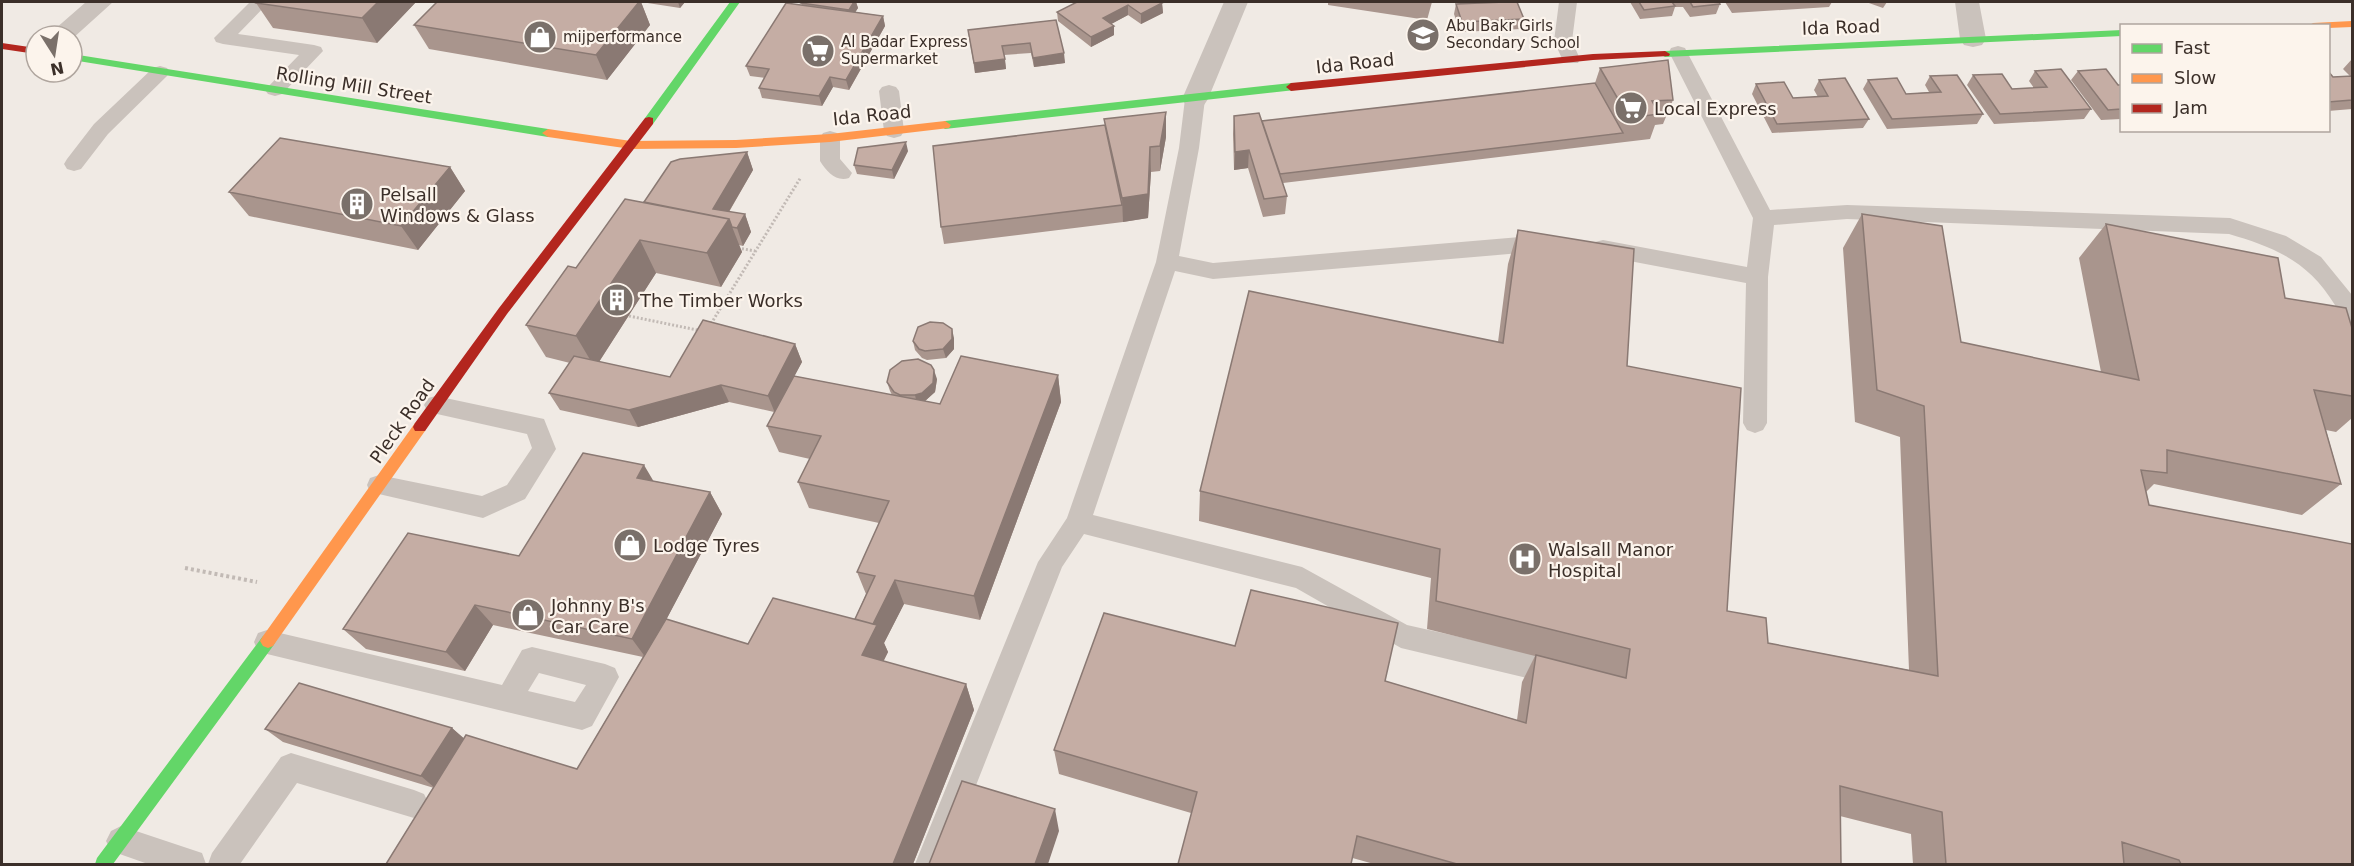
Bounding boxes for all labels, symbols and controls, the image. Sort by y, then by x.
street label: Ida Road [1801,15,1881,39]
school or university icon: Abu Bakr Girls Secondary School [1405,17,1441,53]
place label: Abu Bakr Girls Secondary School [1446,17,1580,52]
shop icon: mijperformance [522,19,558,55]
north arrow [24,24,84,84]
legend [2120,24,2330,132]
place label: mijperformance [563,28,682,46]
supermarket icon: Al Badar Express Supermarket [800,33,836,69]
place label: Al Badar Express Supermarket [841,33,968,68]
text: Fast [2174,37,2210,58]
street label: Ida Road [1315,48,1395,78]
text: N [48,57,66,79]
street label: Rolling Mill Street [275,62,433,108]
text: Slow [2174,67,2216,88]
supermarket icon: Local Express [1613,90,1649,126]
text: Jam [2173,97,2208,118]
place label: Local Express [1654,98,1777,119]
street label: Ida Road [832,100,912,130]
place label: Pelsall Windows & Glass [380,184,535,226]
building icon: Pelsall Windows & Glass [339,186,375,222]
building icon: The Timber Works [599,282,635,318]
place label: The Timber Works [639,290,803,311]
street label: Pleck Road [365,375,439,467]
shop icon: Lodge Tyres [612,527,648,563]
place label: Lodge Tyres [653,535,760,556]
place label: Walsall Manor Hospital [1548,539,1674,581]
hospital icon: Walsall Manor Hospital [1507,541,1543,577]
place label: Johnny B's Car Care [550,595,645,637]
shop icon: Johnny B's Car Care [510,597,546,633]

